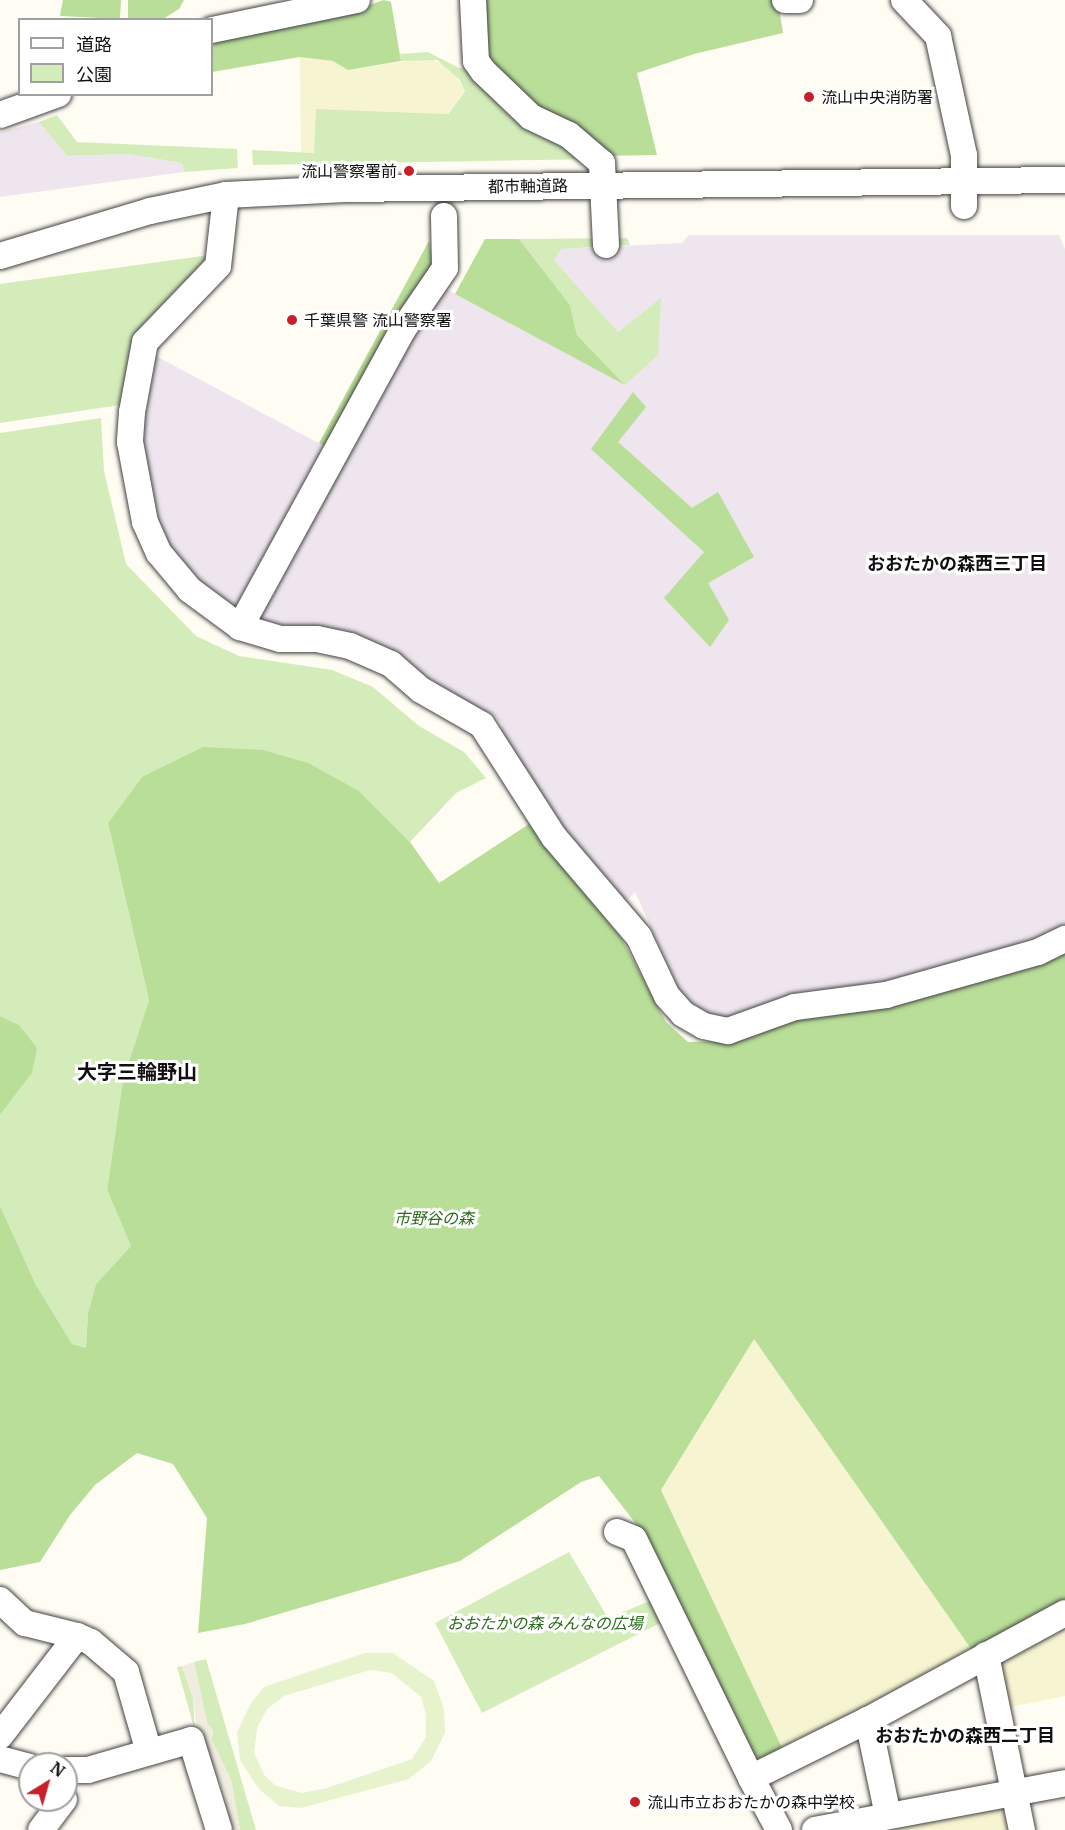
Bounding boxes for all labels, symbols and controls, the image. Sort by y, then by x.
legend [18,18,213,96]
text: 道路 [76,33,112,56]
text: 公園 [76,63,112,86]
place label: 流山中央消防署 [821,87,933,107]
marker: 流山中央消防署 [802,90,816,104]
place label: 流山警察署前 [301,161,397,181]
marker: 流山警察署前 [402,164,416,178]
street label: 都市軸道路 [488,176,568,196]
place label: 千葉県警 流山警察署 [304,310,452,330]
marker: 千葉県警 流山警察署 [285,313,299,327]
district label: おおたかの森西三丁目 [867,553,1047,575]
district label: 大字三輪野山 [77,1059,197,1083]
park label: 市野谷の森 [394,1208,474,1228]
park label: おおたかの森 みんなの広場 [447,1613,643,1633]
district label: おおたかの森西二丁目 [875,1725,1055,1747]
north arrow [18,1752,78,1812]
text: N [47,1757,69,1781]
place label: 流山市立おおたかの森中学校 [647,1792,855,1812]
marker: 流山市立おおたかの森中学校 [628,1795,642,1809]

